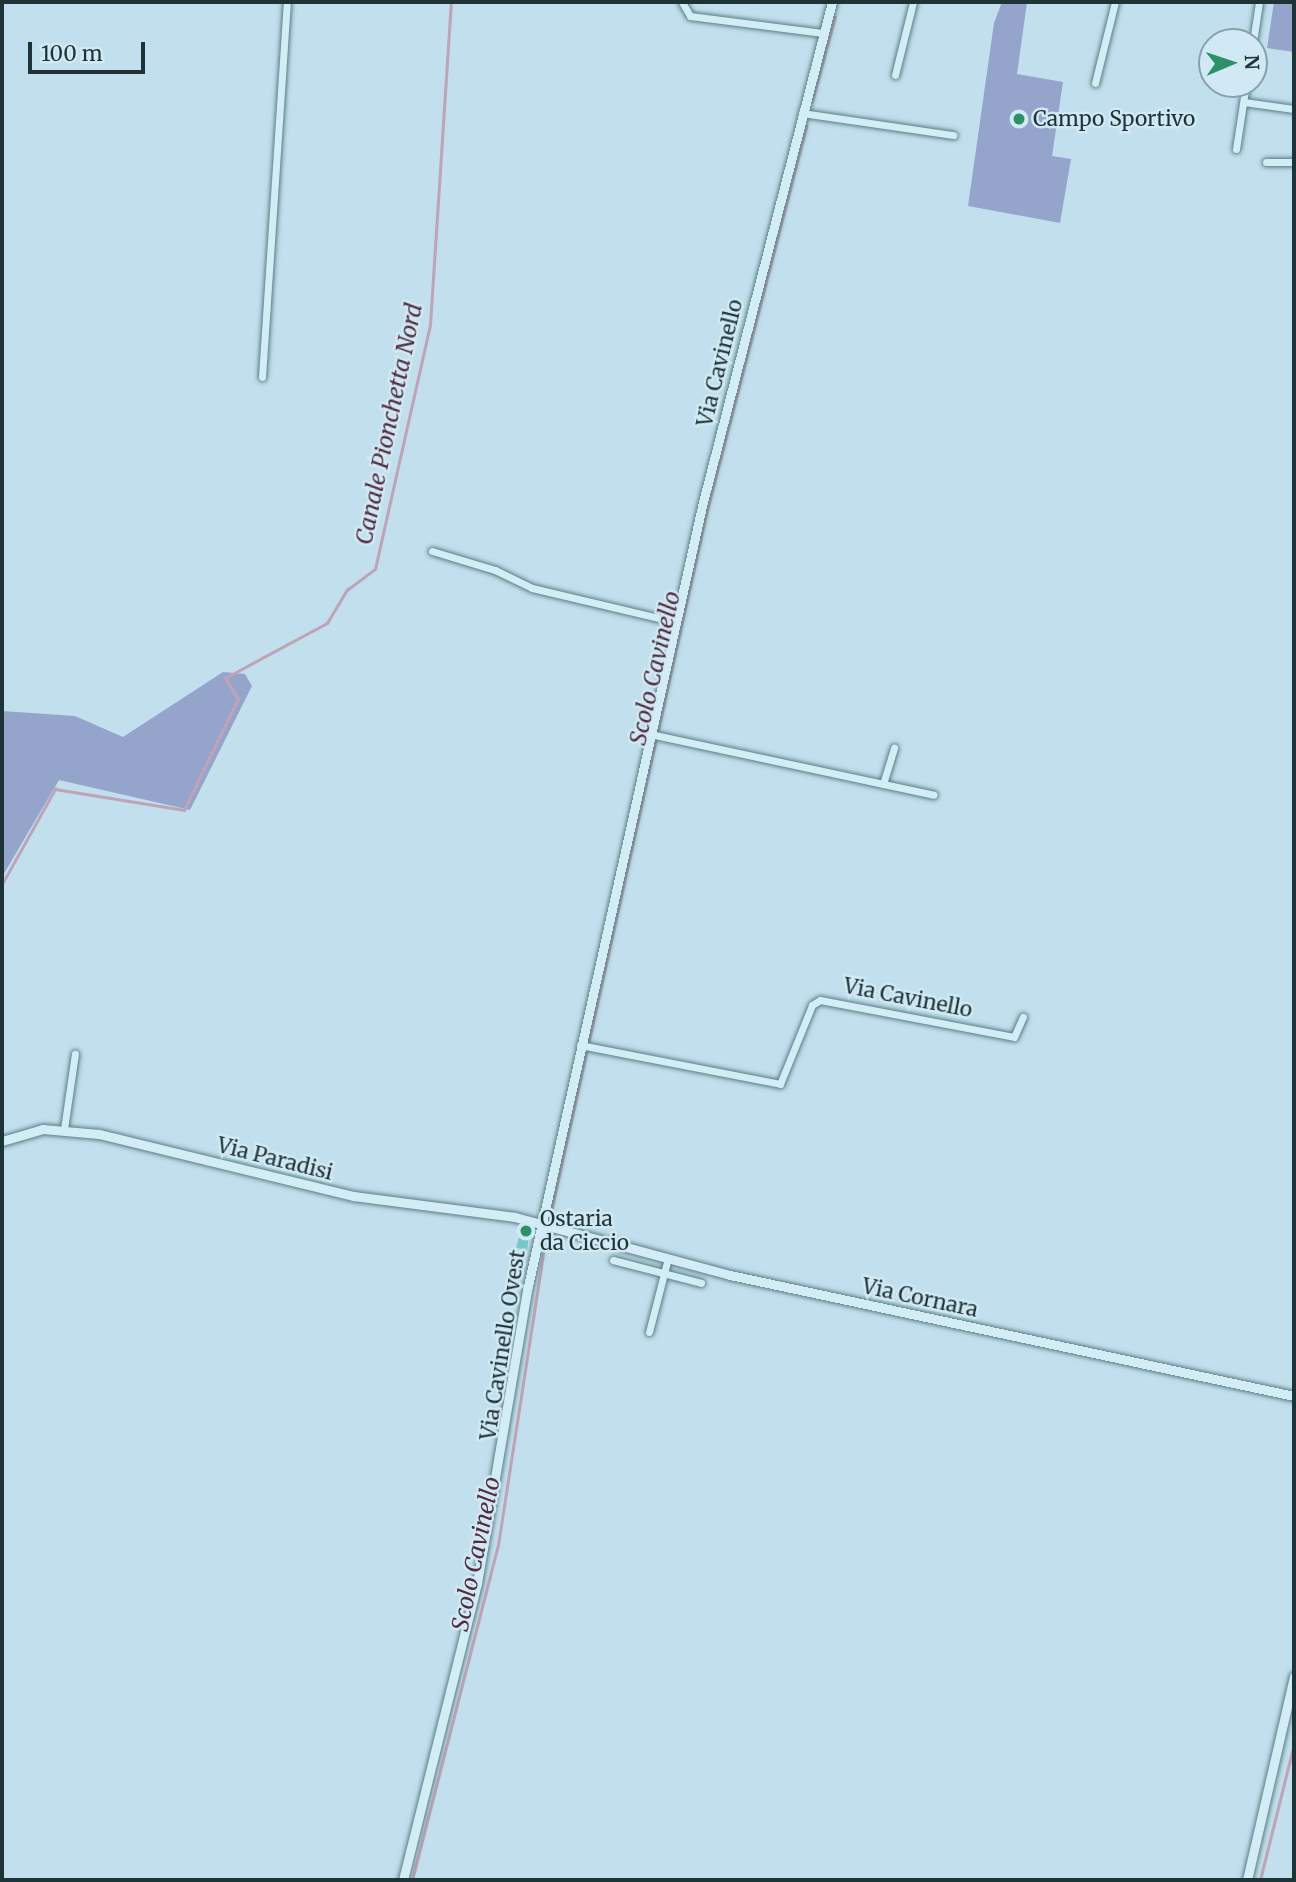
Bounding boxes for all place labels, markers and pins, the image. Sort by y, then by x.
place label: Campo Sportivo [1033,106,1195,132]
marker: Campo Sportivo [1011,111,1027,127]
place label: Ostaria da Ciccio [540,1206,629,1256]
marker: Ostaria da Ciccio [518,1223,534,1239]

